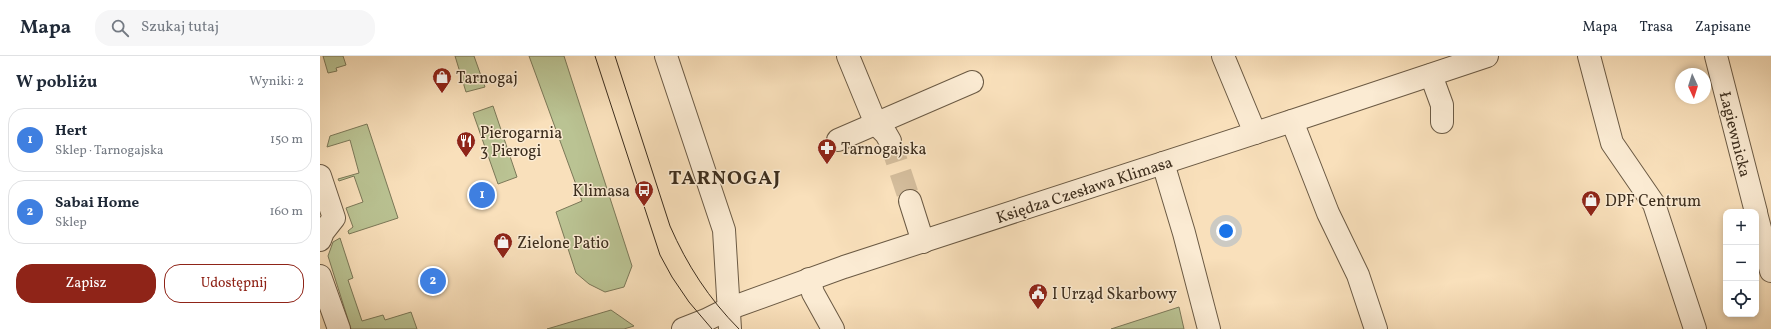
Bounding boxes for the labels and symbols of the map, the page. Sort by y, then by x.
shop icon: Tarnogaj [431,66,453,94]
place label: Tarnogaj [456,68,518,90]
north arrow [1675,68,1711,104]
street label: Łagiewnicka [1713,89,1755,180]
place label: Pierogarnia 3 Pierogi [480,123,562,163]
restaurant icon: Pierogarnia 3 Pierogi [455,130,477,158]
pharmacy icon: Tarnogajska [816,137,838,165]
place label: Tarnogajska [841,139,926,161]
street label: Księdza Czesława Klimasa [994,152,1176,230]
district label: TARNOGAJ [669,165,781,193]
bus stop icon: Klimasa [633,179,655,207]
pin: 1 [469,180,495,210]
place label: Klimasa [573,181,630,203]
shop icon: DPF Centrum [1580,189,1602,217]
place label: DPF Centrum [1605,191,1701,213]
your location [1216,221,1236,241]
shop icon: Zielone Patio [492,231,514,259]
place label: Zielone Patio [517,233,609,255]
pin: 2 [420,266,446,296]
public building icon: I Urząd Skarbowy [1027,282,1049,310]
place label: I Urząd Skarbowy [1052,284,1177,306]

